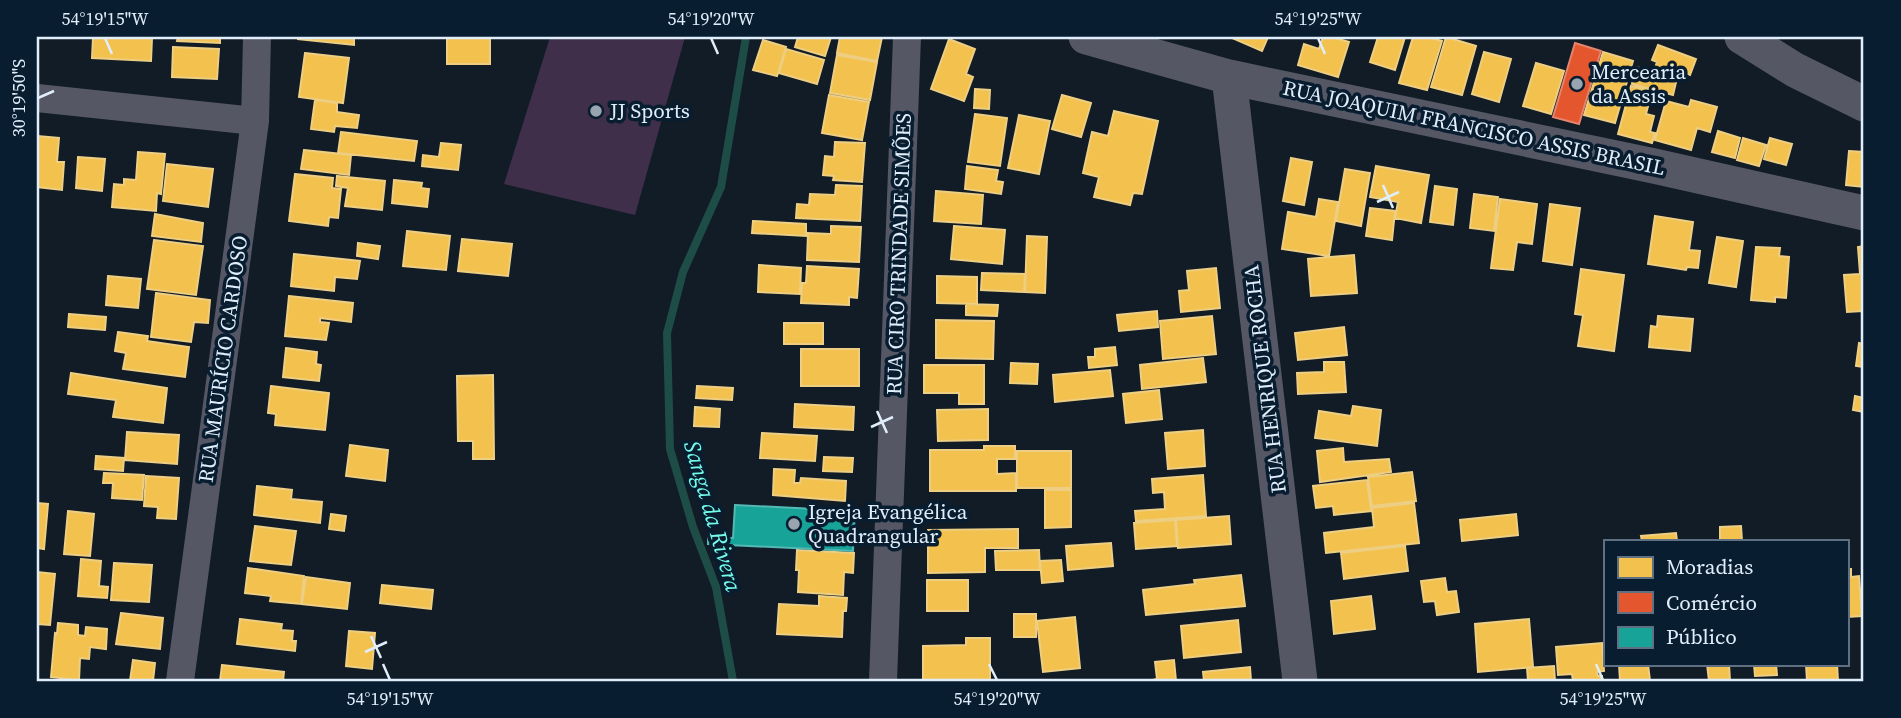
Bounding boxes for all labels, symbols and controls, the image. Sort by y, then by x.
text: 54°19'15"W [62,6,149,31]
text: 54°19'20"W [668,6,755,31]
text: 54°19'25"W [1275,6,1362,31]
place label: Mercearia da Assis [1591,57,1686,110]
text: 30°19'50"S [6,59,31,137]
street label: RUA JOAQUIM FRANCISCO ASSIS BRASIL [1280,73,1668,182]
marker: Mercearia da Assis [1569,76,1585,92]
place label: JJ Sports [609,96,690,125]
marker: JJ Sports [588,103,604,119]
street label: RUA CIRO TRINDADE SIMÕES [879,112,918,395]
street label: RUA MAURÍCIO CARDOSO [191,234,254,484]
street label: RUA HENRIQUE ROCHA [1236,263,1293,495]
water label: Sanga da Rivera [676,437,750,595]
place label: Igreja Evangélica Quadrangular [808,497,968,550]
marker: Igreja Evangélica Quadrangular [786,516,802,532]
legend [1604,540,1848,666]
text: Moradias [1666,552,1753,581]
text: Comércio [1666,588,1757,617]
text: Público [1666,622,1737,651]
text: 54°19'15"W [347,686,434,711]
text: 54°19'20"W [954,686,1041,711]
text: 54°19'25"W [1560,686,1647,711]

